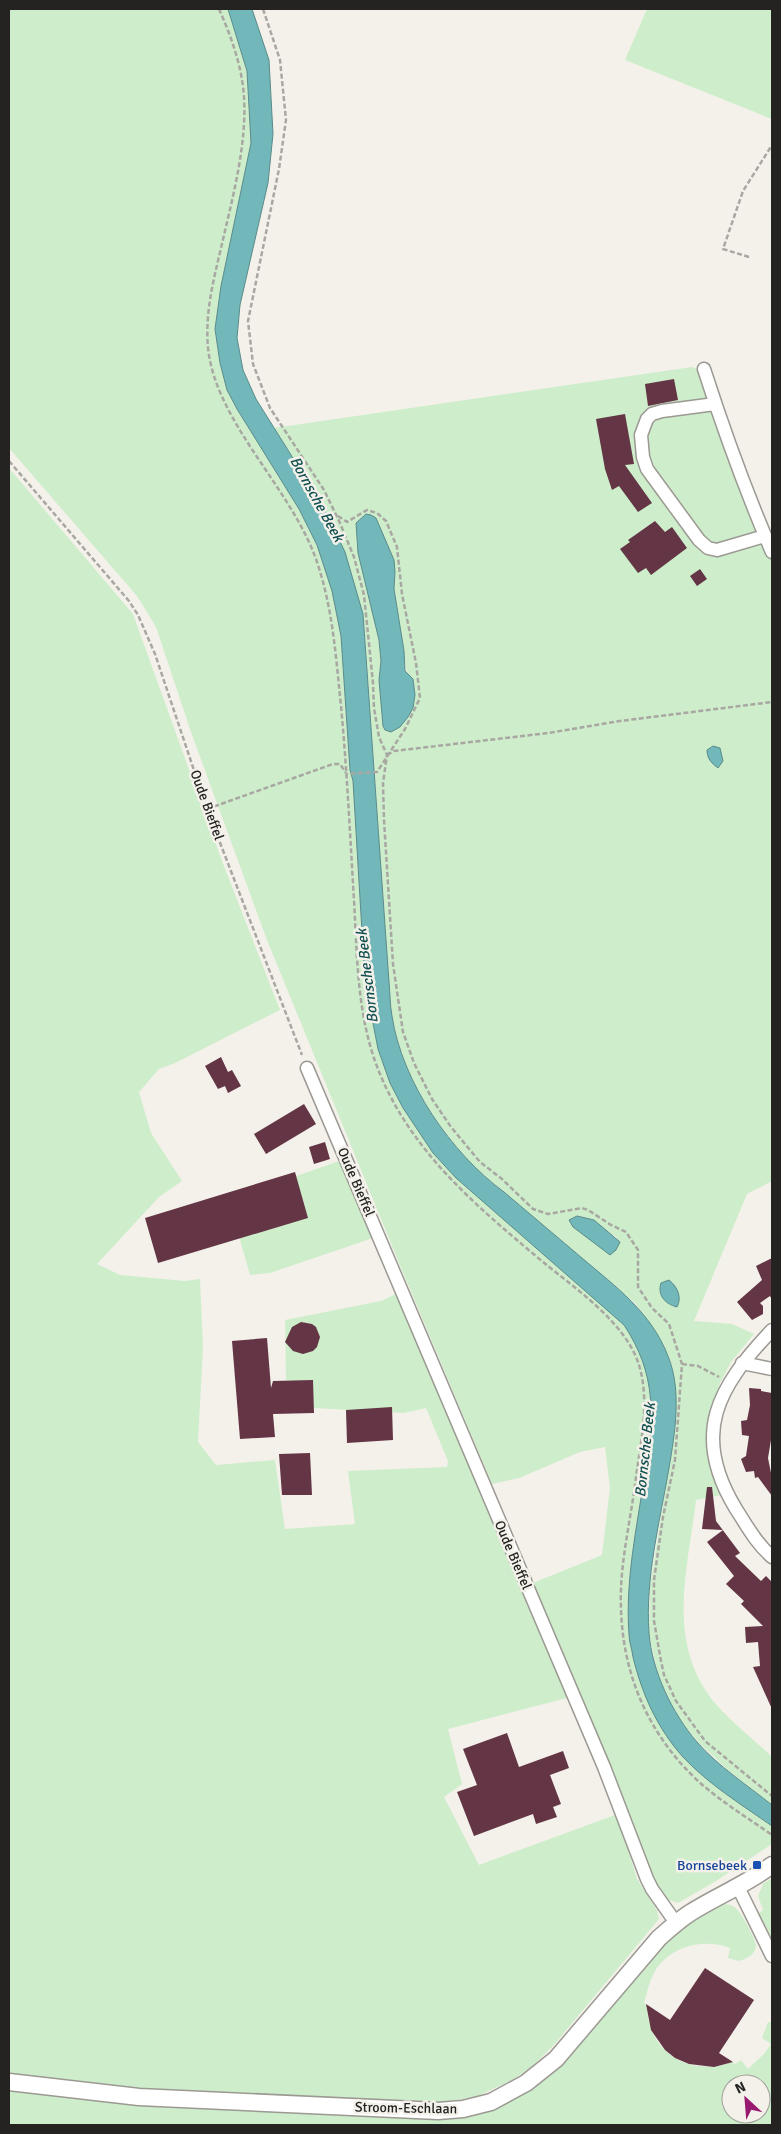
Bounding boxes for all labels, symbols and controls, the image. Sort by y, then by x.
water label: Bornsche Beek [286,453,349,546]
street label: Oude Bieffel [186,768,228,842]
water label: Bornsche Beek [352,926,382,1024]
street label: Oude Bieffel [334,1145,378,1219]
water label: Bornsche Beek [631,1400,659,1498]
street label: Oude Bieffel [491,1518,535,1592]
place label: Bornsebeek [677,1857,747,1874]
marker: Bornsebeek [751,1859,763,1871]
north arrow [721,2074,771,2124]
text: N [732,2078,749,2098]
street label: Stroom-Eschlaan [355,2099,457,2117]

